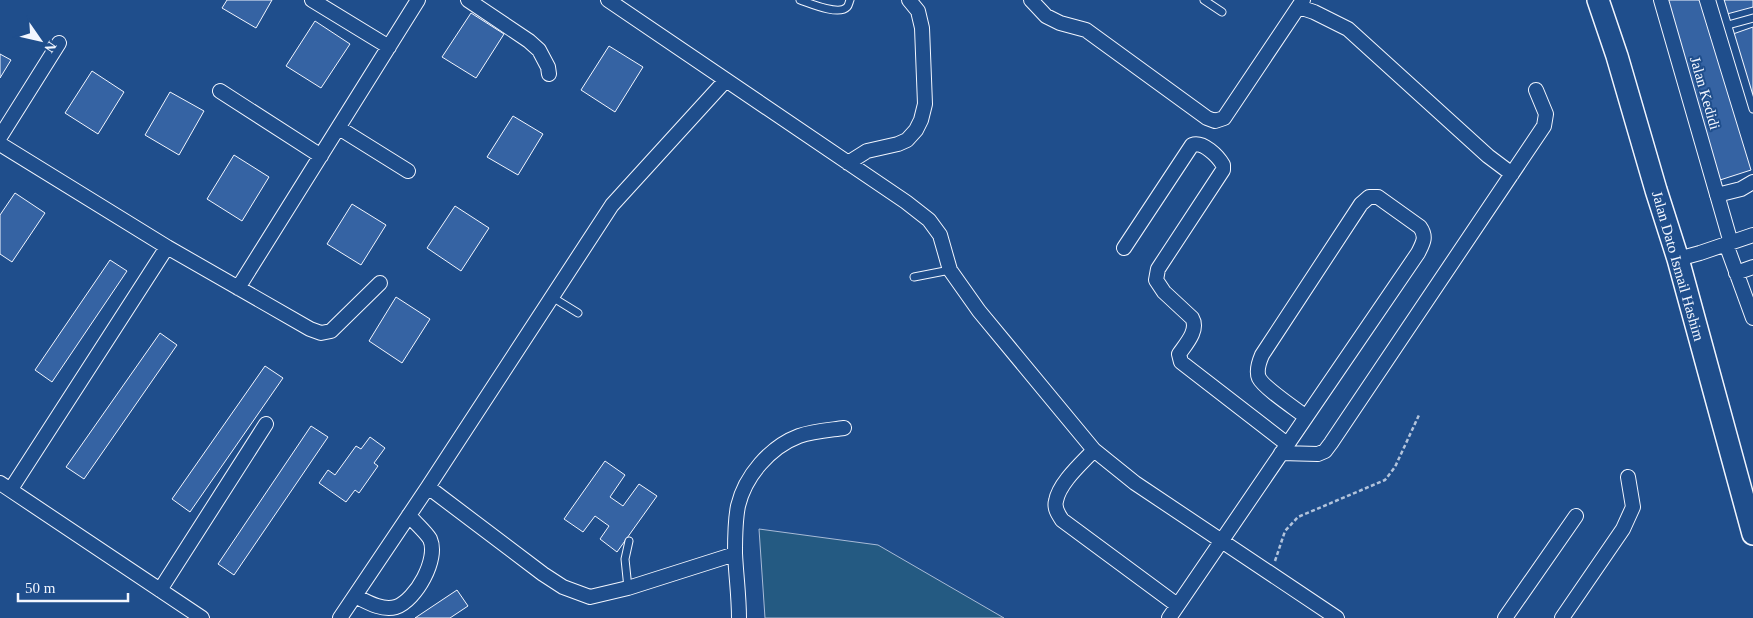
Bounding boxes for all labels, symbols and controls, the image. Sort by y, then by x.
north arrow [15,15,65,65]
text: N [41,39,59,55]
street label: Jalan Kedidi [1687,55,1723,131]
street label: Jalan Dato Ismail Hashim [1649,189,1707,343]
scale bar [18,570,128,602]
text: 50 m [25,580,56,596]

